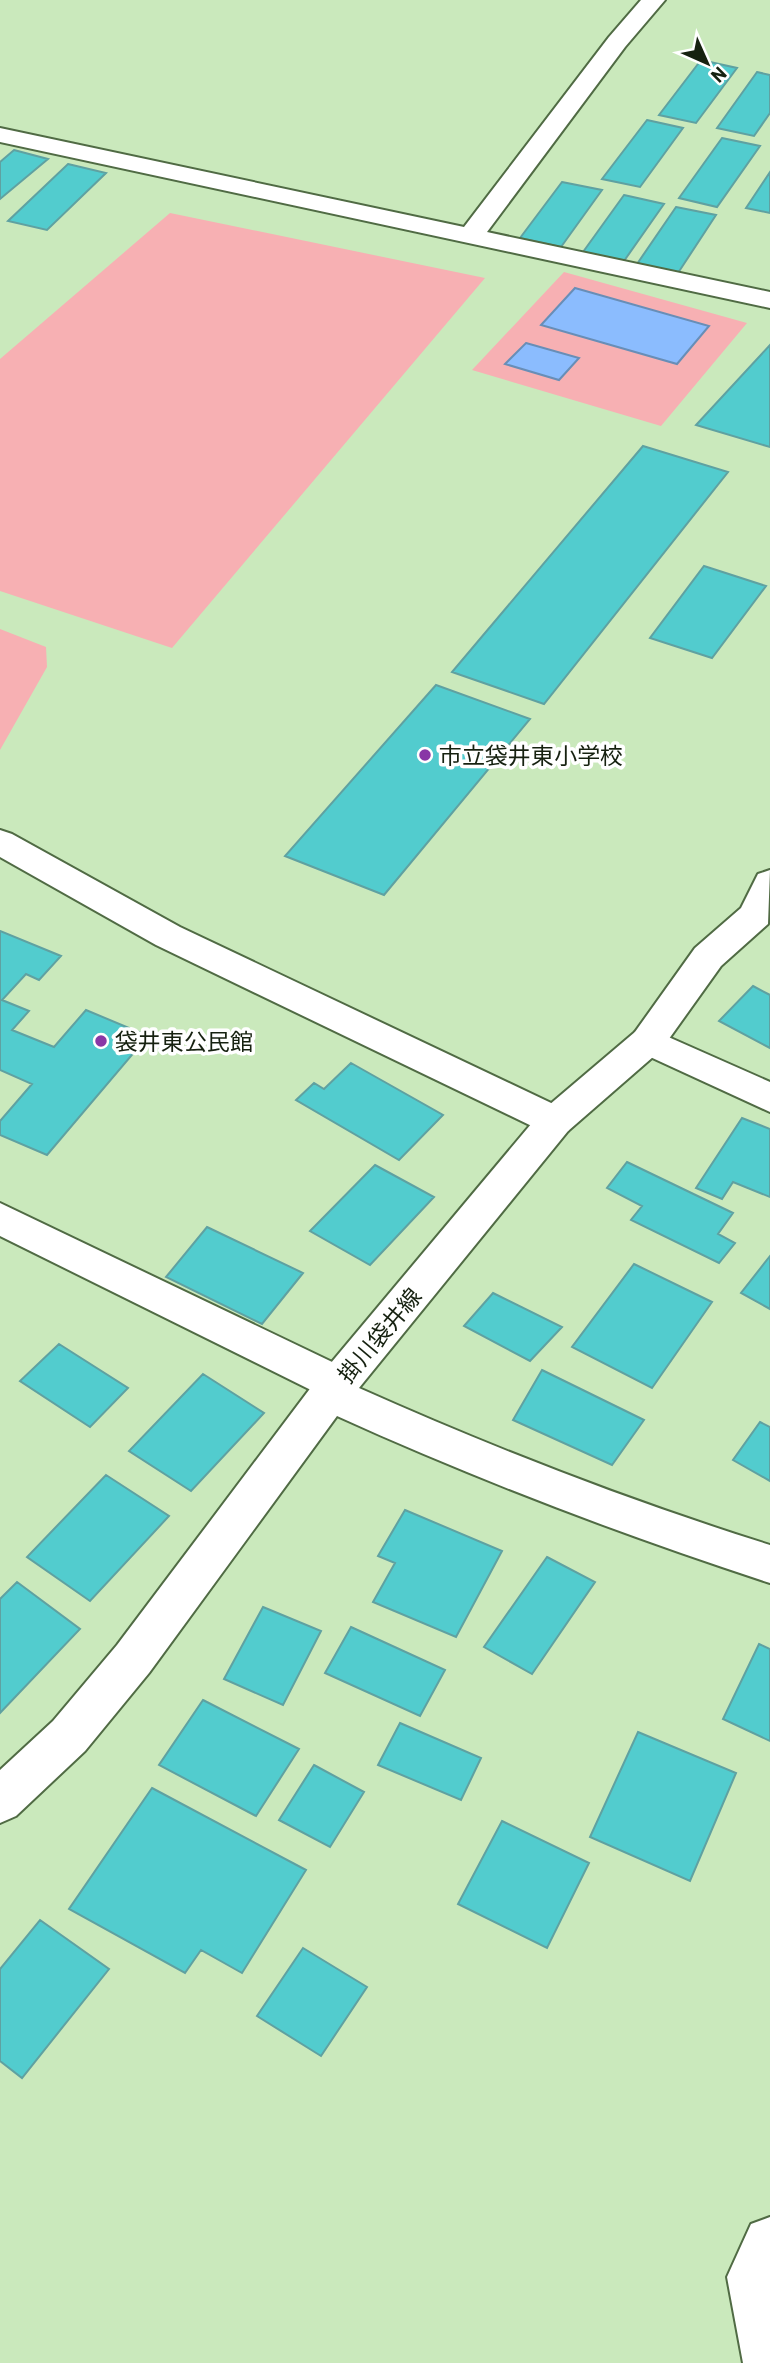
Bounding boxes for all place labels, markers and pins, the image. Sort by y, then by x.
place label: 市立袋井東小学校 [439,741,623,769]
marker: 市立袋井東小学校 [417,747,433,763]
place label: 袋井東公民館 [115,1027,253,1055]
marker: 袋井東公民館 [93,1033,109,1049]

